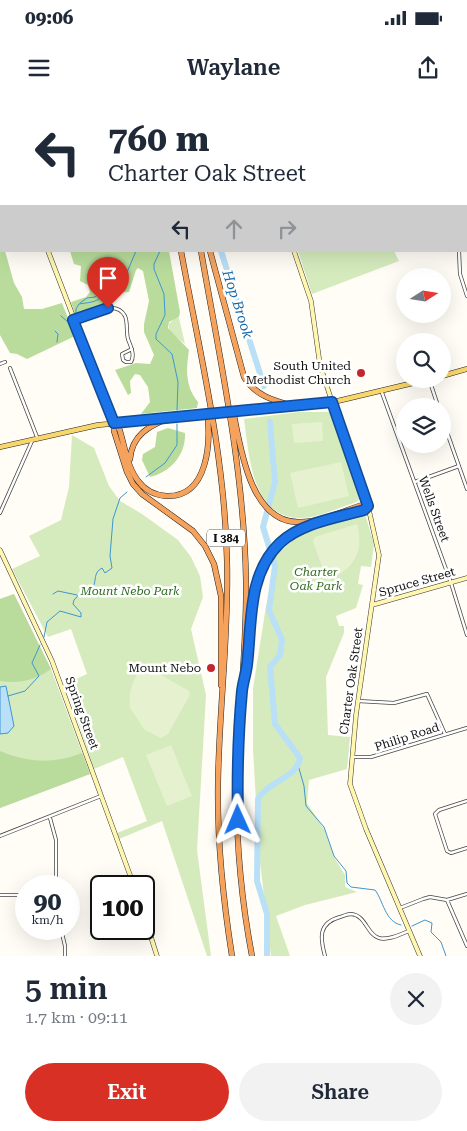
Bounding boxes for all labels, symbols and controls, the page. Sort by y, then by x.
text: 09:06 [25,6,74,29]
icon: menu [25,54,53,82]
icon: share [414,54,442,82]
text: Waylane [187,55,280,80]
text: 760 m [108,119,209,160]
icon: left [25,120,90,185]
text: Charter Oak Street [108,161,306,186]
icon: left [167,215,195,243]
icon: ahead [220,215,248,243]
icon: right [273,215,301,243]
pin [87,257,129,308]
icon: arrive [94,264,122,292]
water label: Hop Brook [219,267,257,340]
north arrow [396,268,451,322]
map controls [396,268,451,453]
button: search [396,333,451,388]
place label: South United Methodist Church [246,359,351,387]
marker: South United Methodist Church [355,367,367,379]
button: layers [396,398,451,453]
street label: Wells Street [416,474,453,544]
road number: I 384 [207,529,245,546]
street label: Spruce Street [377,564,457,600]
park label: Charter Oak Park [290,565,343,593]
park label: Mount Nebo Park [79,584,180,598]
street label: Charter Oak Street [337,626,366,735]
place label: Mount Nebo [129,661,201,675]
marker: Mount Nebo [205,662,217,674]
street label: Spring Street [62,675,102,752]
street label: Philip Road [373,720,441,754]
position arrow [211,793,263,845]
speed limit sign: 100 [90,875,155,940]
text: 90 [33,887,62,916]
text: km/h [31,913,64,927]
text: 5 min [25,971,108,1006]
button: close [390,973,442,1025]
text: 1.7 km · 09:11 [25,1008,128,1027]
button: Exit [25,1063,229,1121]
button: Share [239,1063,442,1121]

